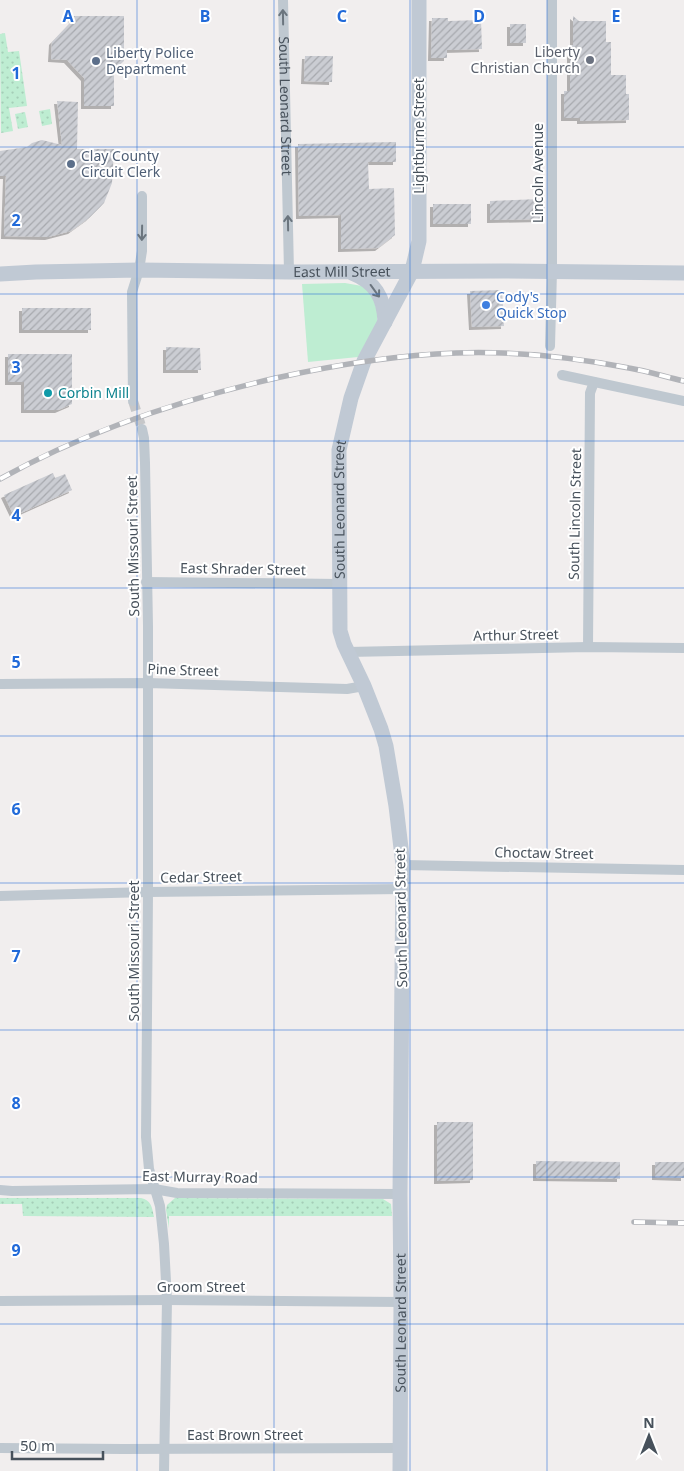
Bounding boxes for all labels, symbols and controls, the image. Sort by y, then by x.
text: A [62,5,74,27]
text: B [200,5,210,27]
text: C [337,5,347,27]
text: D [473,5,485,27]
text: E [612,5,621,27]
one-way arrow [278,9,288,26]
street label: South Leonard Street [275,36,297,176]
place label: Liberty Christian Church [471,42,581,77]
place label: Liberty Police Department [106,43,194,78]
marker: Liberty Christian Church [584,54,596,66]
marker: Liberty Police Department [90,55,102,67]
text: 1 [11,62,21,84]
street label: Lightburne Street [409,78,428,194]
street label: Lincoln Avenue [528,123,547,223]
place label: Clay County Circuit Clerk [81,146,161,181]
marker: Clay County Circuit Clerk [65,158,77,170]
text: 2 [11,209,21,231]
one-way arrow [283,215,292,231]
one-way arrow [137,224,147,241]
street label: East Mill Street [293,262,391,281]
one-way arrow [370,283,381,297]
place label: Cody's Quick Stop [496,287,567,322]
marker: Cody's Quick Stop [480,299,492,311]
text: 3 [11,356,21,378]
place label: Corbin Mill [58,383,129,402]
marker: Corbin Mill [42,387,54,399]
street label: South Leonard Street [329,438,350,579]
street label: South Lincoln Street [564,448,585,580]
street label: South Missouri Street [122,475,143,617]
text: 4 [11,504,21,526]
street label: East Shrader Street [180,558,306,579]
street label: Arthur Street [473,624,559,645]
text: 5 [11,651,21,673]
street label: Pine Street [147,659,219,680]
text: 6 [11,798,21,820]
street label: Choctaw Street [494,842,594,863]
street label: South Leonard Street [390,848,411,988]
street label: Cedar Street [160,866,242,887]
street label: South Missouri Street [124,880,143,1022]
text: 7 [11,945,21,967]
text: 8 [11,1092,21,1114]
street label: East Murray Road [142,1166,258,1187]
text: 9 [11,1239,21,1261]
street label: South Leonard Street [390,1253,410,1393]
street label: Groom Street [157,1277,245,1296]
north arrow [624,1411,674,1461]
text: N [643,1413,655,1432]
street label: East Brown Street [187,1425,303,1444]
scale bar [12,1428,104,1460]
text: 50 m [20,1435,55,1455]

